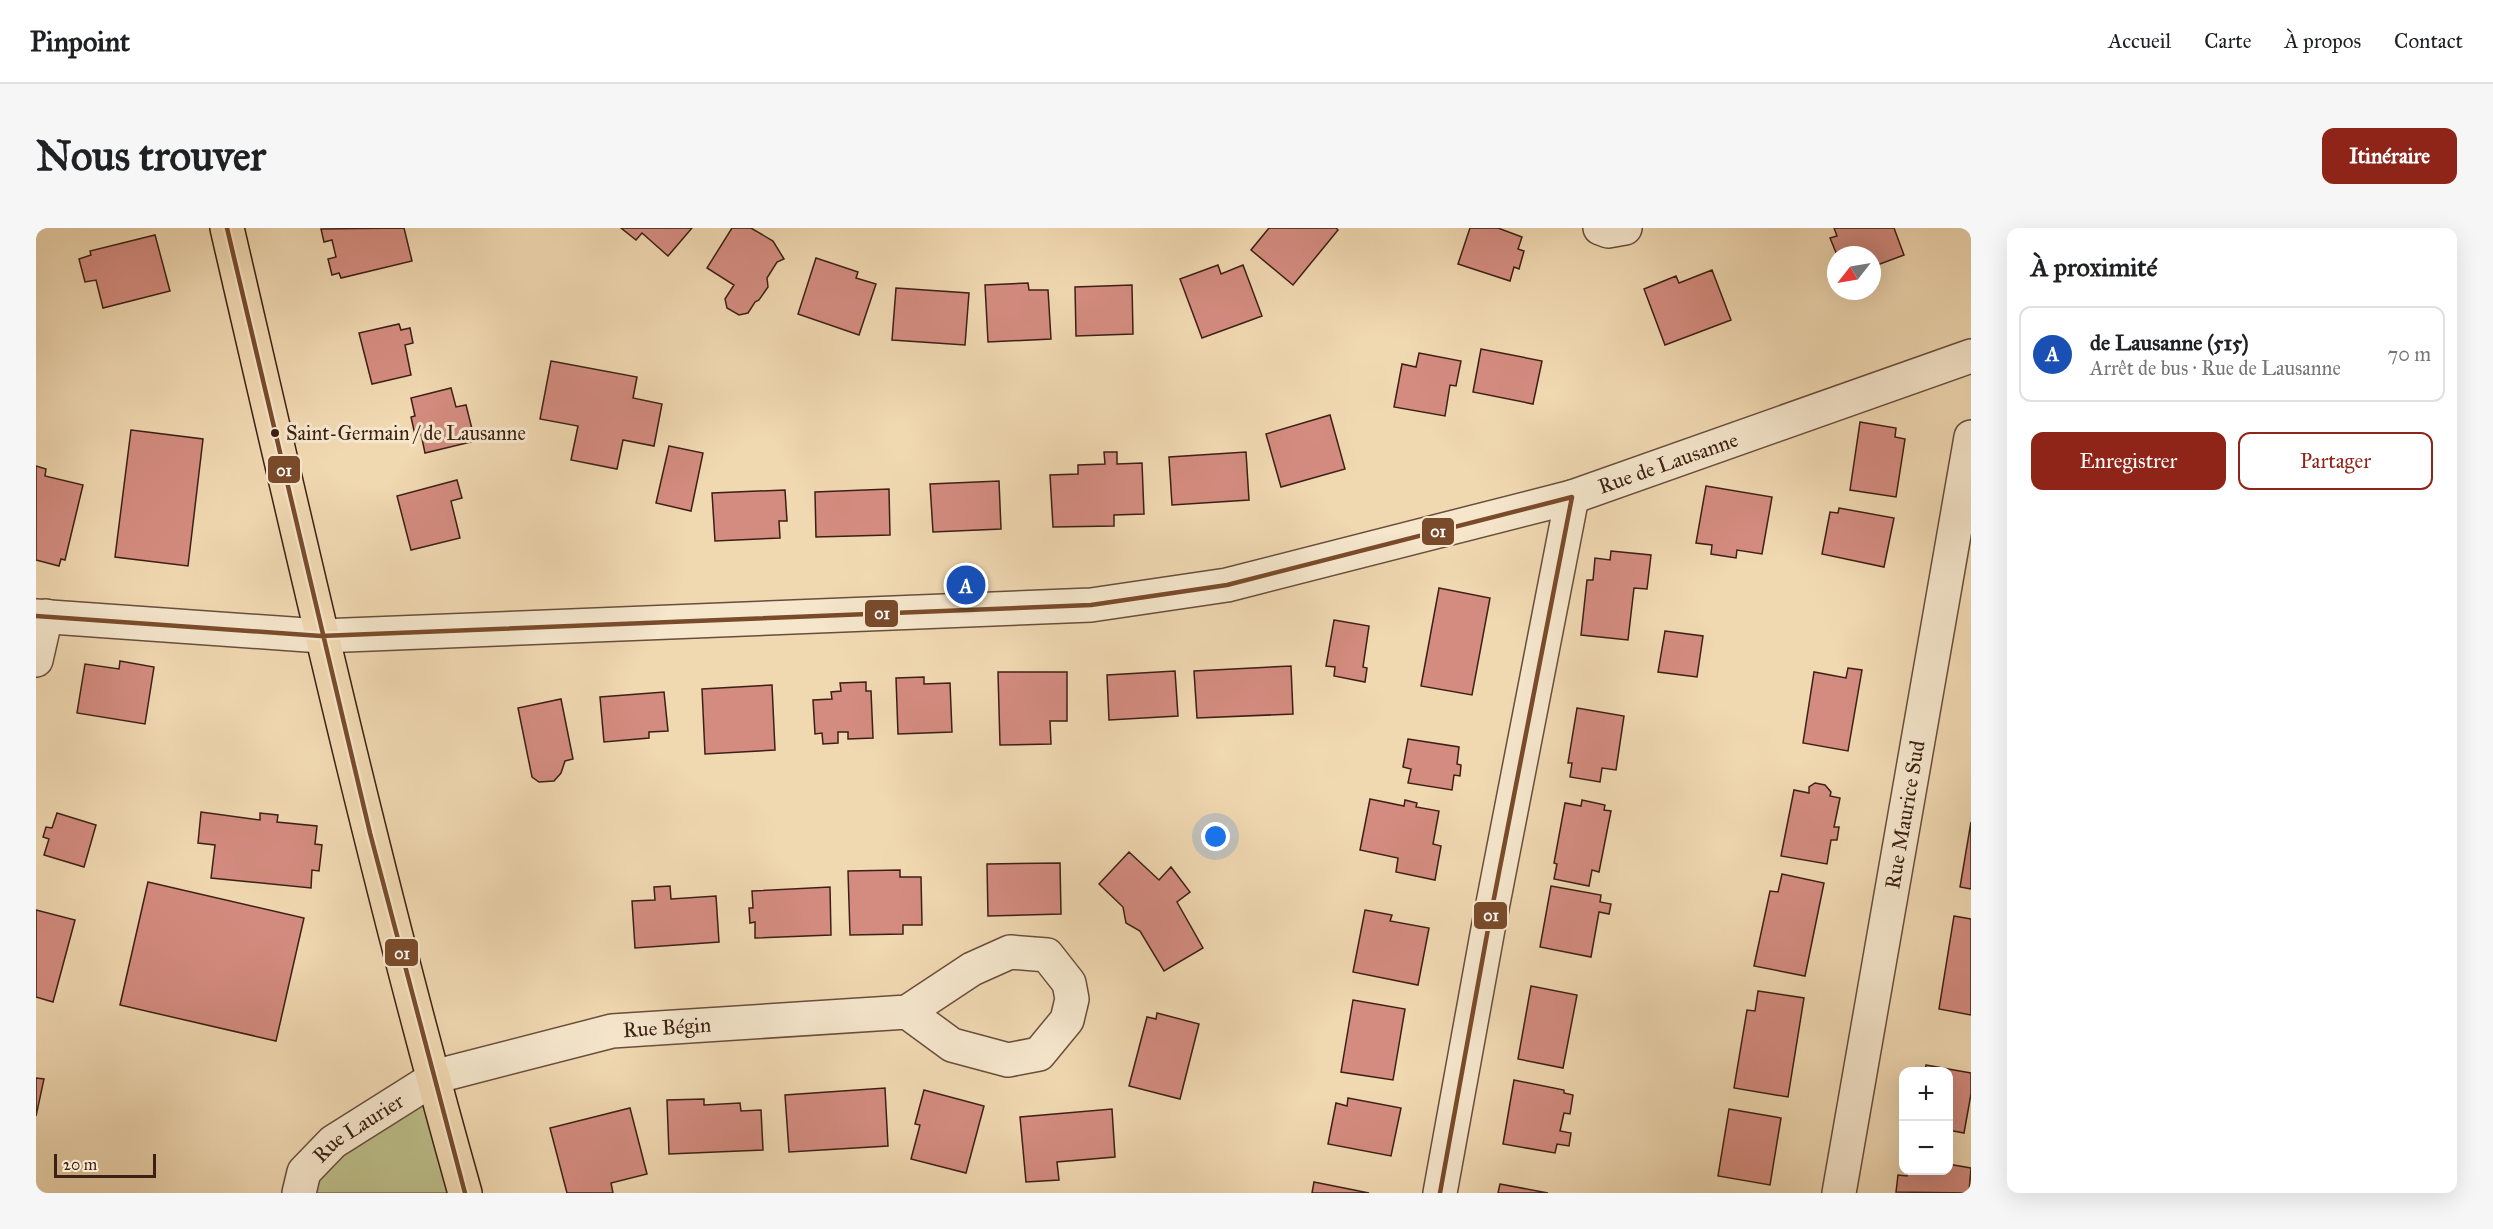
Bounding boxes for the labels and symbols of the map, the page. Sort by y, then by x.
north arrow [1827,246,1881,300]
place label: Saint-Germain / de Lausanne [286,421,526,445]
street label: Rue de Lausanne [1595,426,1742,500]
marker: Saint-Germain / de Lausanne [269,427,281,439]
line badge: 01 [267,455,301,484]
text: 01 [276,461,292,480]
line badge: 01 [1421,517,1455,546]
text: 01 [1430,522,1446,541]
pin: A [946,562,986,608]
line badge: 01 [864,599,899,628]
text: 01 [874,604,890,623]
street label: Rue Maurice Sud [1879,738,1931,891]
your location [1201,822,1230,851]
line badge: 01 [1473,901,1508,930]
text: 01 [1483,906,1499,925]
line badge: 01 [384,938,419,967]
text: 01 [394,944,410,963]
street label: Rue Bégin [622,1012,712,1043]
street label: Rue Laurier [307,1088,409,1168]
scale bar [54,1151,156,1178]

